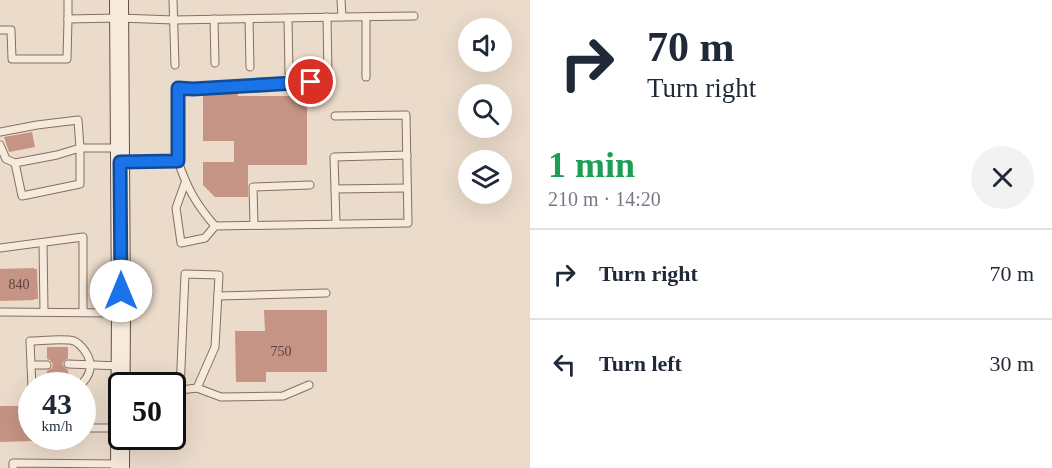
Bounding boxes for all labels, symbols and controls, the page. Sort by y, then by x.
map controls [458,18,512,204]
button: sound [458,18,512,72]
icon: right [548,24,626,102]
text: 70 m [647,24,735,70]
pin [285,56,336,107]
icon: arrive [294,65,327,98]
text: Turn right [647,73,756,103]
button: search [458,84,512,138]
text: 1 min [548,145,635,185]
button: close [971,146,1034,209]
button: layers [458,150,512,204]
text: 210 m · 14:20 [548,188,661,210]
icon: right [548,258,581,291]
position arrow [89,259,153,323]
text: Turn right [599,261,698,286]
text: 70 m [989,261,1034,286]
house number: 840 [9,277,30,292]
house number: 750 [271,344,292,359]
icon: left [548,348,581,381]
text: Turn left [599,351,682,376]
text: 30 m [989,351,1034,376]
speed limit sign: 50 [108,372,186,450]
text: 43 [42,387,72,420]
text: km/h [42,418,72,434]

